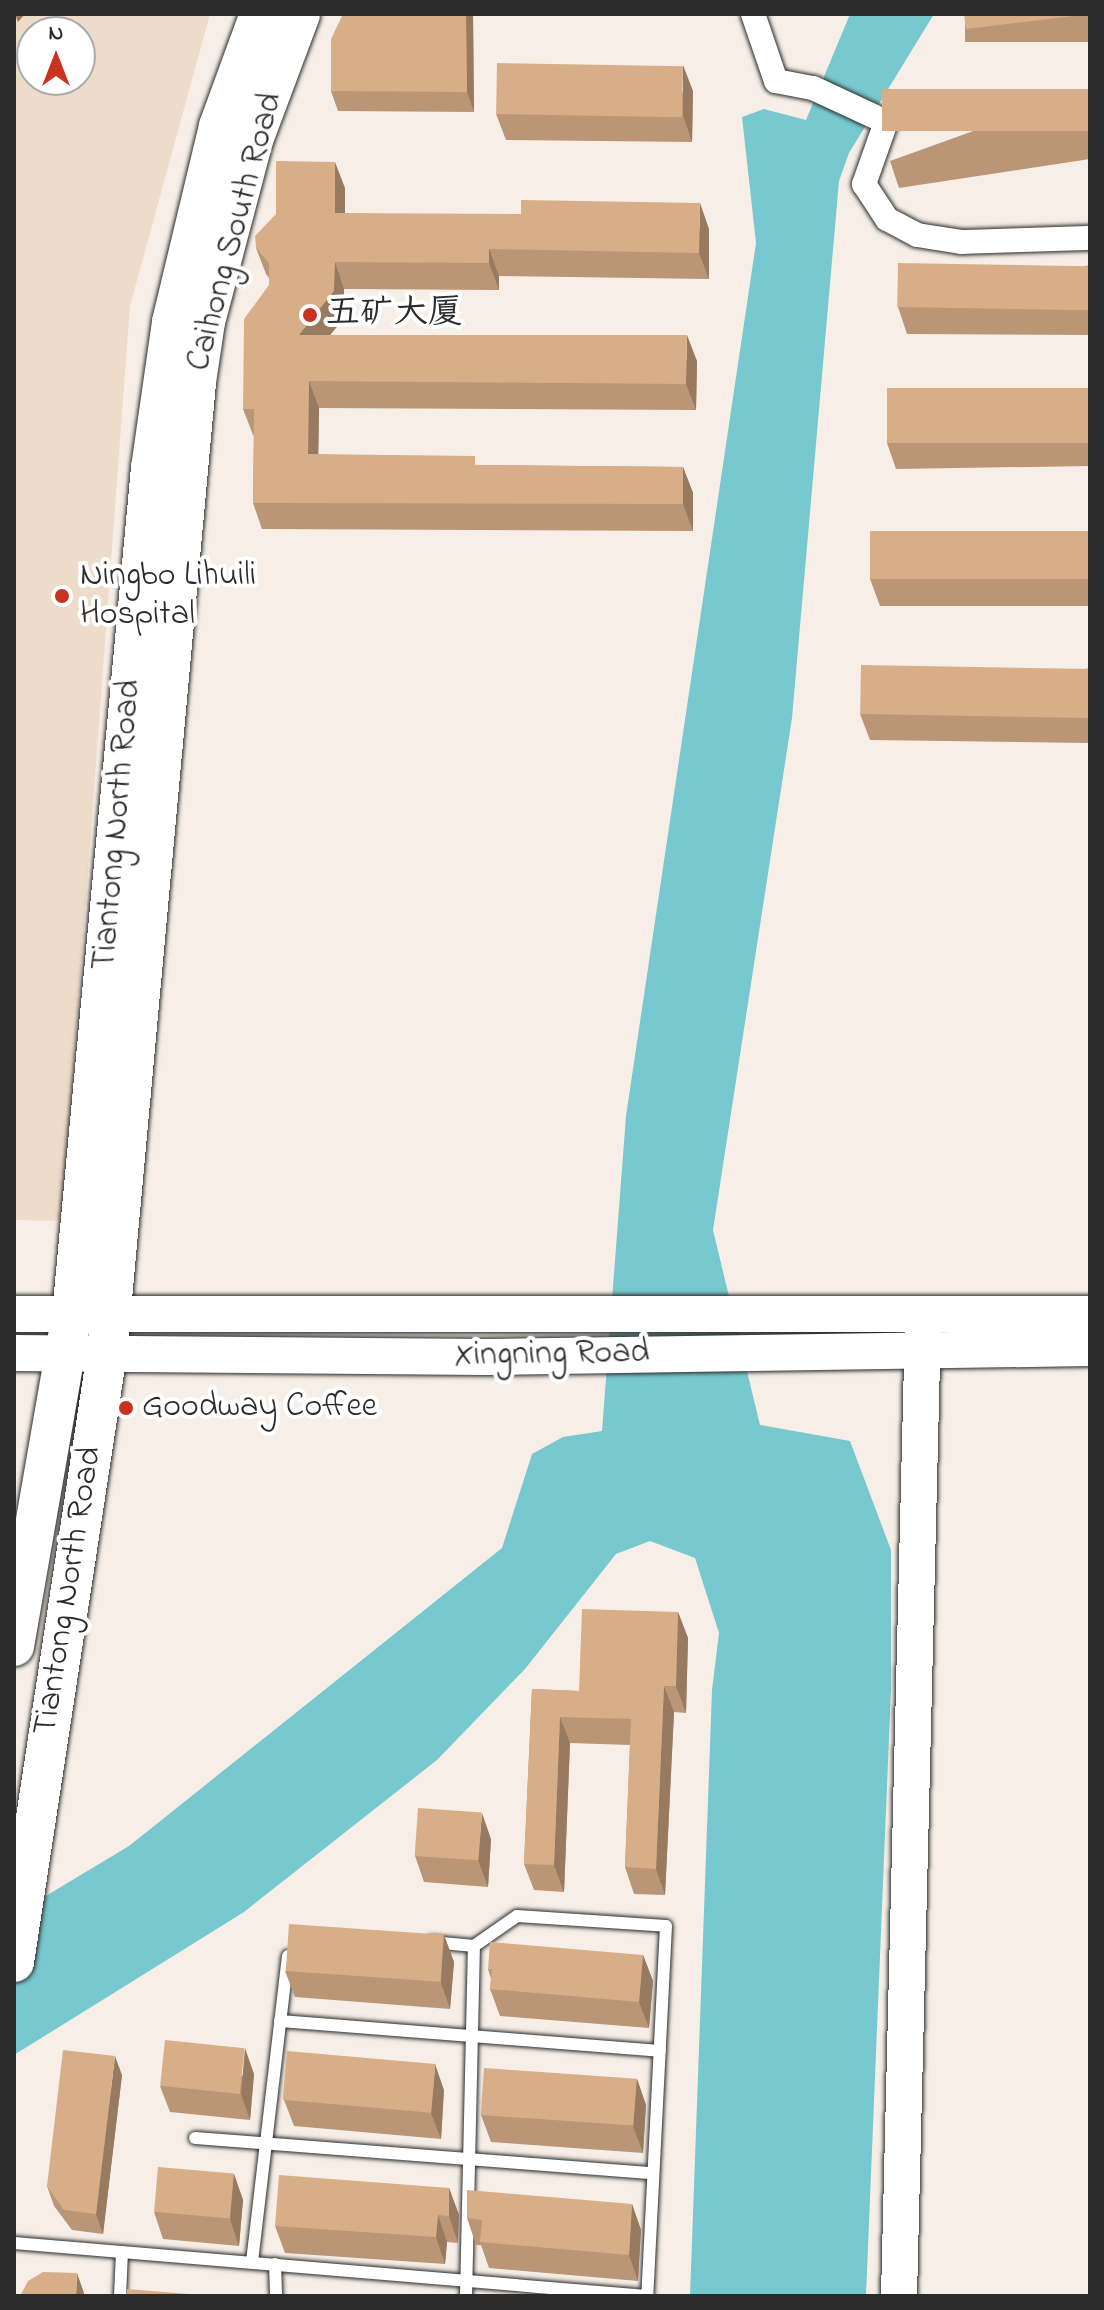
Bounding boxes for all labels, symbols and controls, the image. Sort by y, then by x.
north arrow [16,16,96,96]
text: N [49,18,63,50]
street label: Caihong South Road [179,88,293,376]
place label: 五矿大厦 [326,295,462,335]
marker: 五矿大厦 [301,306,319,324]
place label: Ningbo Lihuili Hospital [80,556,256,636]
marker: Ningbo Lihuili Hospital [51,585,73,607]
street label: Tiantong North Road [85,678,151,972]
street label: Xingning Road [454,1333,650,1377]
place label: Goodway Coffee [142,1388,377,1428]
marker: Goodway Coffee [117,1399,135,1417]
street label: Tiantong North Road [26,1444,112,1738]

